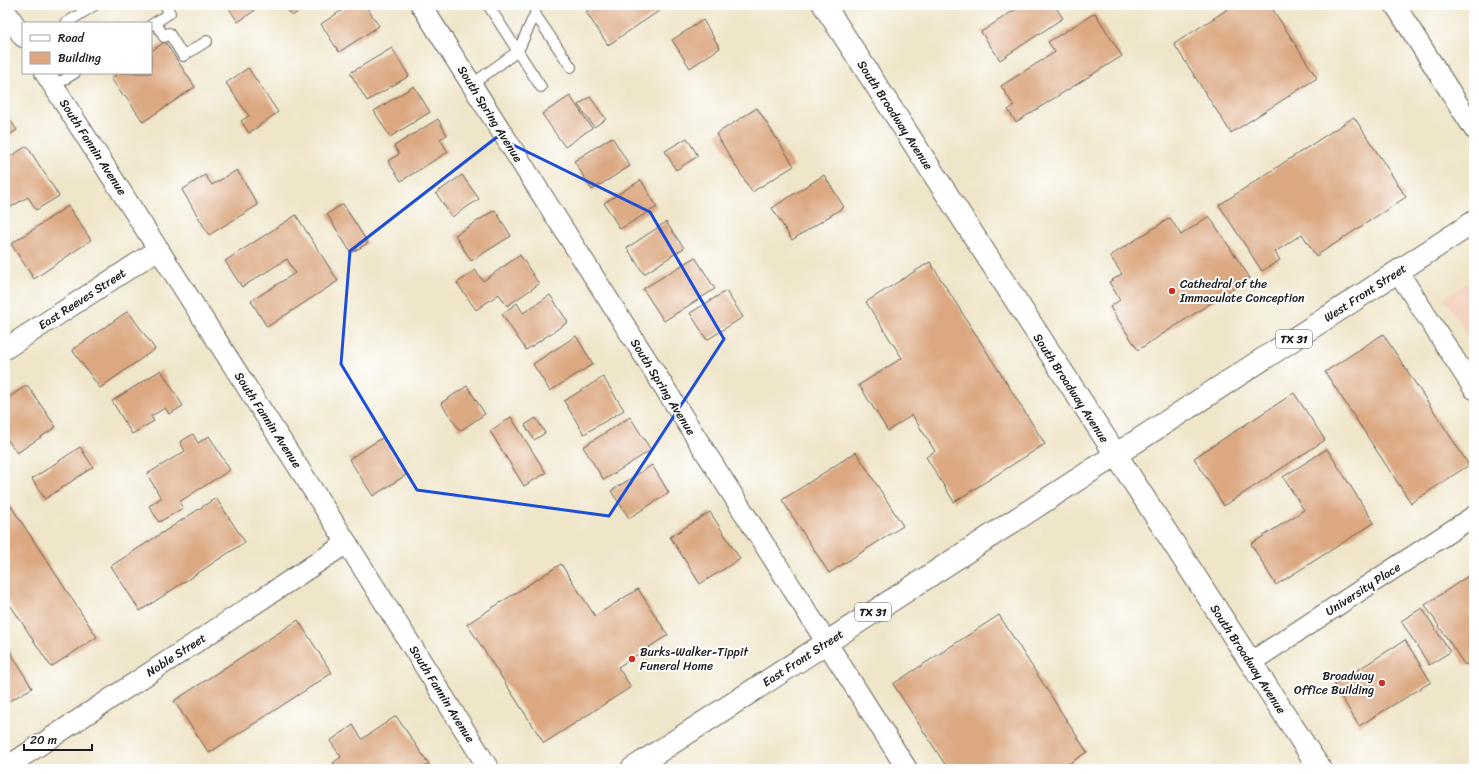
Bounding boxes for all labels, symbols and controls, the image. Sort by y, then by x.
legend [22,22,152,74]
text: Road [58,27,85,49]
text: Building [58,47,101,69]
street label: South Broadway Avenue [851,56,939,174]
street label: South Spring Avenue [451,61,529,167]
street label: South Fannin Avenue [53,94,133,200]
street label: West Front Street [1319,258,1411,328]
street label: East Reeves Street [34,262,130,336]
place label: Cathedral of the Immaculate Conception [1179,273,1305,309]
marker: Cathedral of the Immaculate Conception [1167,286,1177,296]
street label: South Broadway Avenue [1027,329,1115,447]
road number: TX 31 [1276,330,1312,348]
street label: South Spring Avenue [624,334,702,440]
street label: South Fannin Avenue [228,367,308,473]
street label: University Place [1321,556,1405,622]
street label: South Broadway Avenue [1204,600,1292,718]
road number: TX 31 [855,603,891,621]
street label: East Front Street [758,623,848,693]
street label: Noble Street [141,627,211,683]
street label: South Fannin Avenue [403,641,481,747]
place label: Burks-Walker-Tippit Funeral Home [640,641,749,677]
marker: Burks-Walker-Tippit Funeral Home [627,654,637,664]
place label: Broadway Office Building [1294,665,1375,701]
marker: Broadway Office Building [1377,678,1387,688]
scale bar [24,726,92,752]
text: 20 m [30,729,57,751]

